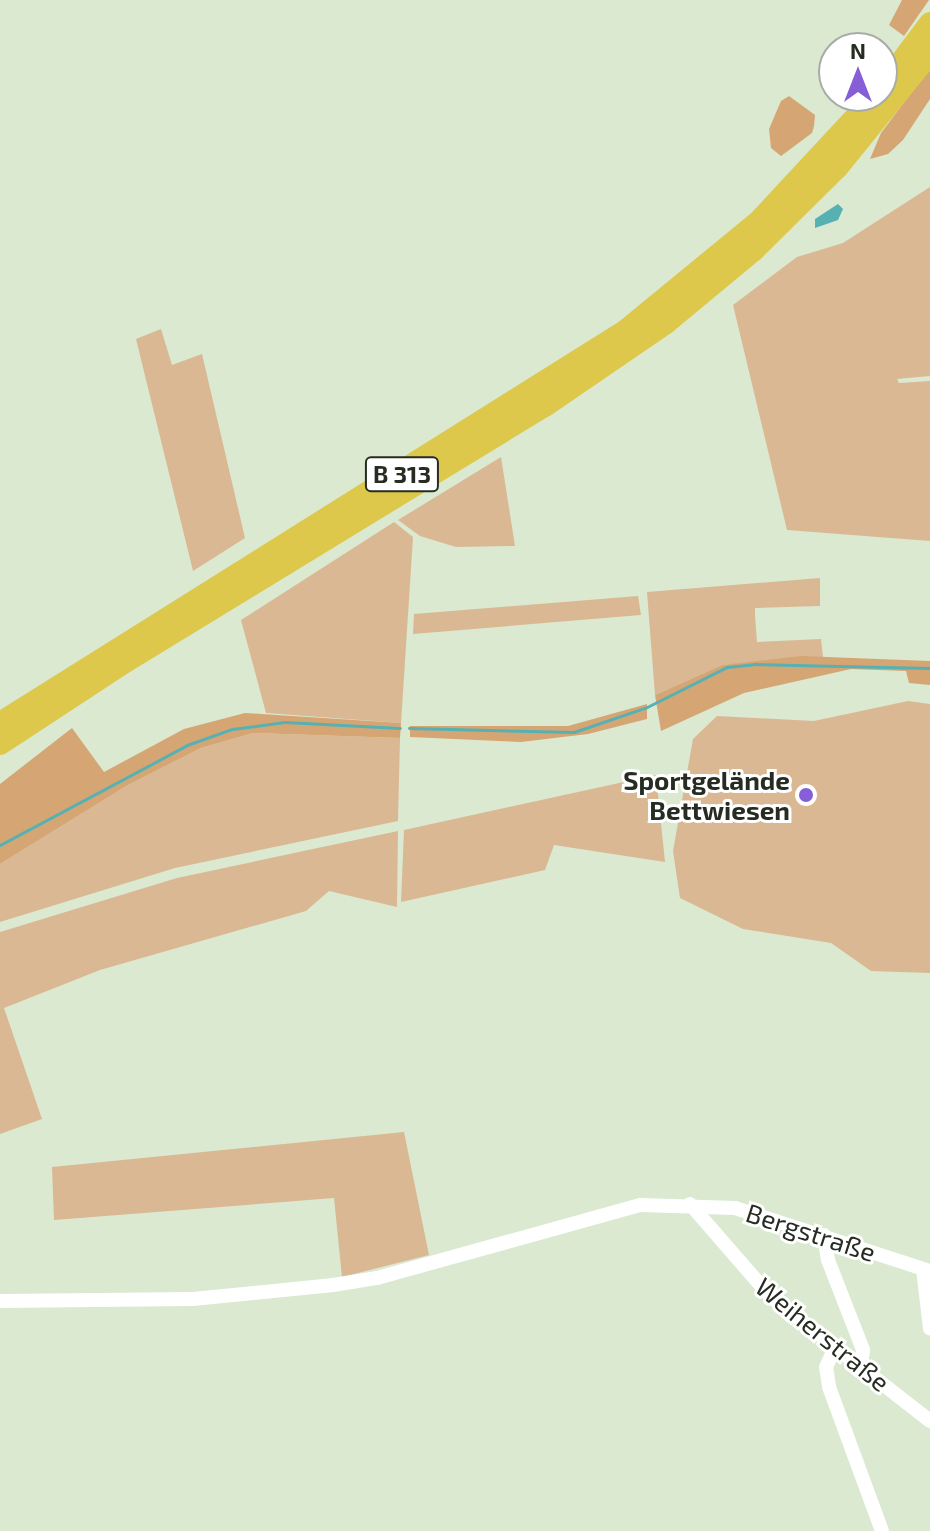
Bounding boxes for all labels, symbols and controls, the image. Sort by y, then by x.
north arrow [818,32,898,112]
text: N [850,37,866,63]
road number: B 313 [364,454,440,494]
place label: Sportgelände Bettwiesen [623,764,790,826]
marker: Sportgelände Bettwiesen [797,786,815,804]
street label: Bergstraße [742,1196,880,1268]
street label: Weiherstraße [750,1270,896,1398]

